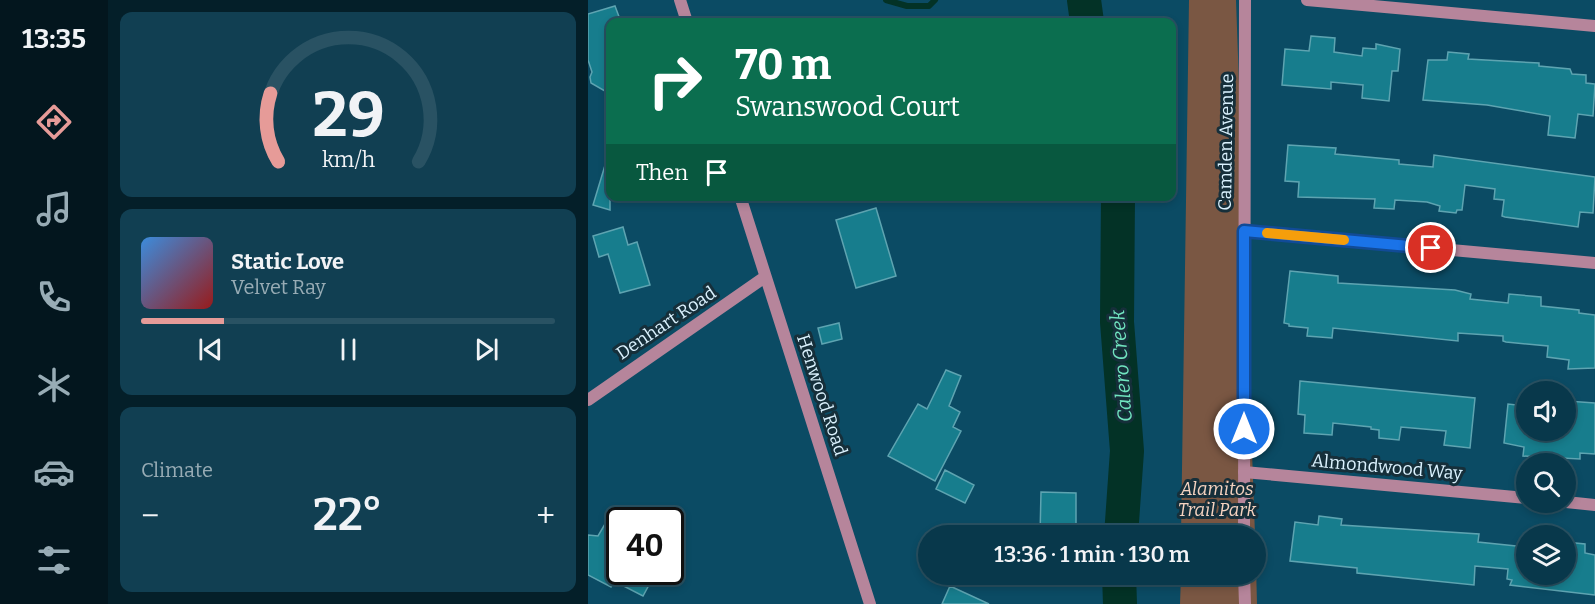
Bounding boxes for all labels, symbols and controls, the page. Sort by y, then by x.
text: 13:35 [22,23,86,55]
text: 70 m [735,40,831,90]
icon: right [636,42,714,120]
street label: Camden Avenue [1214,73,1238,211]
text: 29 [312,78,384,153]
text: Swanswood Court [735,91,960,123]
icon: directions [33,101,75,143]
text: km/h [321,147,375,173]
icon: arrive [700,156,733,189]
text: Then [636,159,688,186]
icon: music [33,188,75,230]
pin [1405,222,1456,273]
icon: arrive [1414,231,1447,264]
text: Static Love [231,248,344,275]
text: Velvet Ray [231,275,326,299]
icon: phone [33,276,75,318]
street label: Denhart Road [612,281,720,364]
water label: Calero Creek [1105,309,1137,423]
street label: Henwood Road [792,332,852,459]
icon: previous [194,333,227,366]
icon: pause [332,333,365,366]
icon: next [470,333,503,366]
icon: climate [33,364,75,406]
map controls [1516,381,1576,585]
button: sound [1516,381,1576,441]
position arrow [1212,397,1276,461]
street label: Almondwood Way [1310,449,1464,485]
icon: car [33,451,75,493]
button: search [1516,453,1576,513]
text: Climate [141,458,213,482]
park label: Alamitos Trail Park [1178,478,1256,521]
text: 22° [313,488,383,542]
text: − [141,496,159,536]
text: + [536,496,555,536]
speed limit sign: 40 [606,507,684,585]
button: layers [1516,525,1576,585]
icon: filters [33,539,75,581]
text: 13:36 · 1 min · 130 m [994,541,1190,568]

